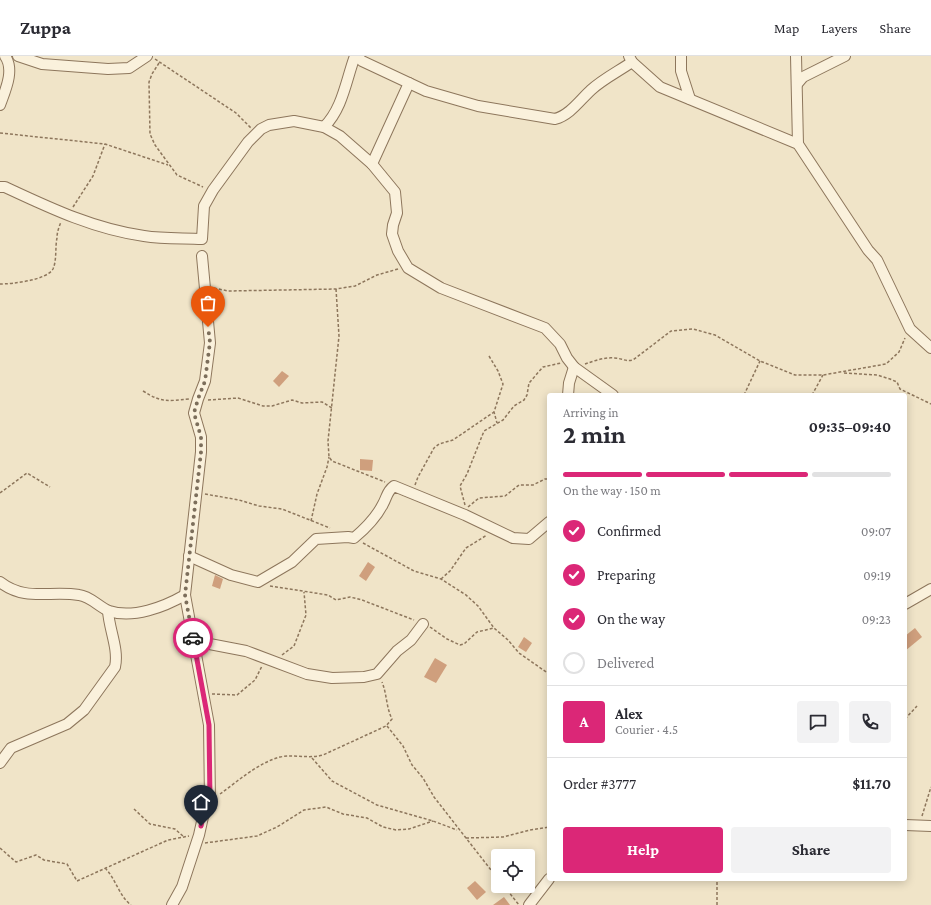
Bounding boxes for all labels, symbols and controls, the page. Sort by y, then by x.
text: Zuppa [20,17,71,38]
text: Map [774,20,799,36]
text: Layers [821,20,858,36]
text: Share [880,20,911,36]
pin [191,286,225,327]
icon: bag [197,292,219,314]
text: Arriving in [563,405,619,420]
text: 09:35–09:40 [809,419,891,435]
text: 2 min [563,420,626,449]
text: On the way · 150 m [563,483,661,498]
icon: check [563,520,585,542]
text: Confirmed [597,523,661,539]
text: 09:07 [861,524,891,539]
icon: check [563,564,585,586]
text: Preparing [597,567,656,583]
text: 09:19 [863,568,891,583]
icon: check [563,608,585,630]
text: On the way [597,611,665,627]
text: 09:23 [862,612,891,627]
courier [173,618,213,658]
icon: car [182,627,204,649]
text: Delivered [597,655,654,671]
button: chat [797,701,839,743]
button: phone [849,701,891,743]
text: Alex [615,706,643,722]
text: A [580,714,588,730]
text: Courier · 4.5 [615,722,678,737]
text: Order #3777 [563,776,636,792]
text: $11.70 [852,776,891,792]
pin [184,785,218,826]
icon: home [190,791,212,813]
button: Help [563,827,723,873]
button: Share [731,827,891,873]
map controls [491,849,535,893]
button: locate [491,849,535,893]

